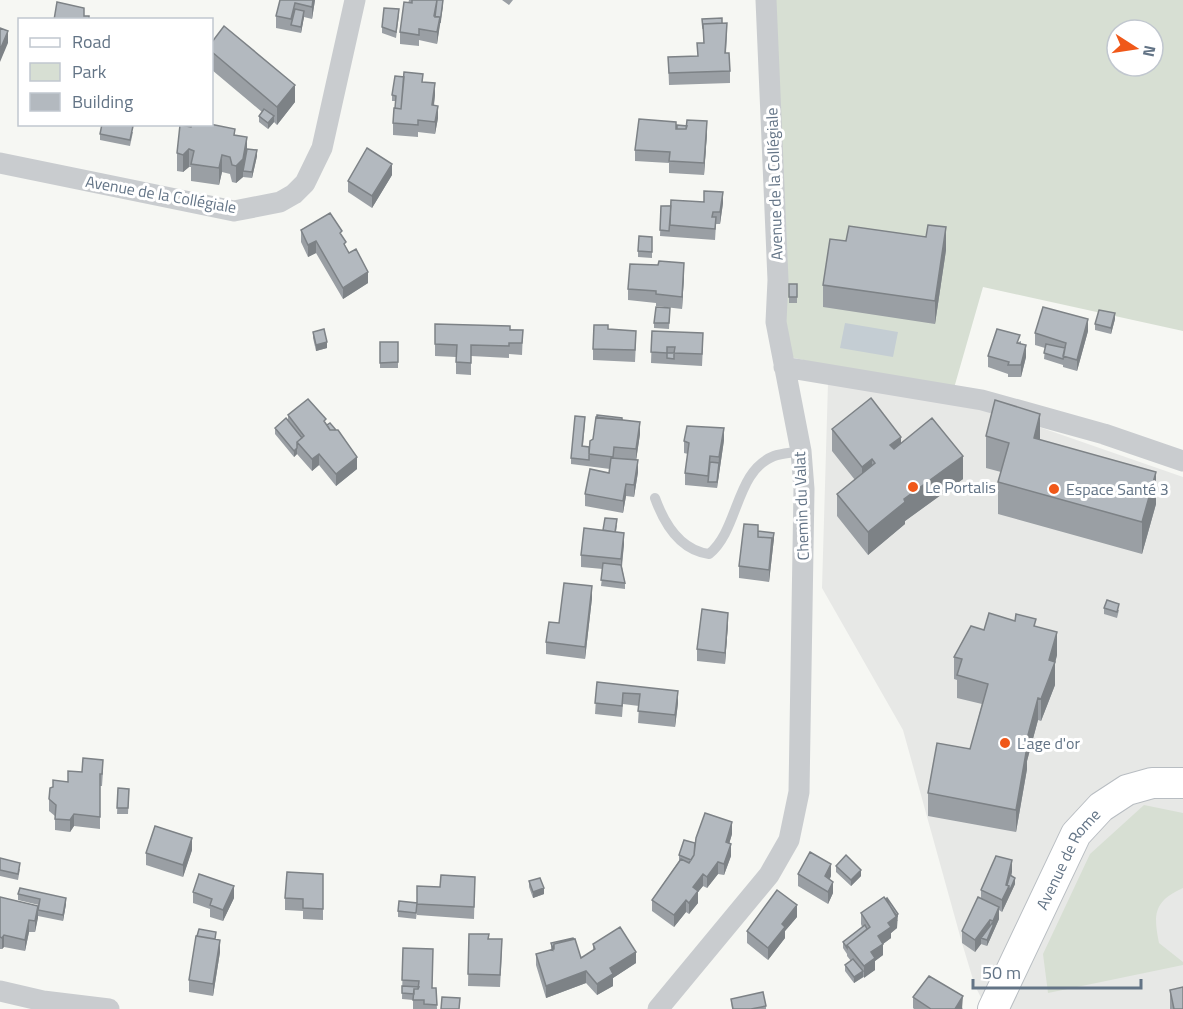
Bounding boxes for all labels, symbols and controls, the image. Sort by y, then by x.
legend [18,18,213,126]
north arrow [1105,18,1165,78]
text: Road [72,28,111,55]
text: N [1137,43,1163,59]
text: Park [72,58,107,85]
text: Building [72,88,133,115]
street label: Avenue de la Collégiale [759,107,789,261]
street label: Avenue de la Collégiale [84,169,238,219]
street label: Chemin du Valat [787,451,815,561]
place label: Le Portalis [925,475,996,499]
place label: Espace Santé 3 [1066,477,1169,501]
marker: Le Portalis [906,480,920,494]
marker: Espace Santé 3 [1047,482,1061,496]
place label: L'age d'or [1017,731,1080,755]
marker: L'age d'or [998,736,1012,750]
street label: Avenue de Rome [1030,803,1106,914]
scale bar [973,952,1141,990]
text: 50 m [982,959,1021,986]

